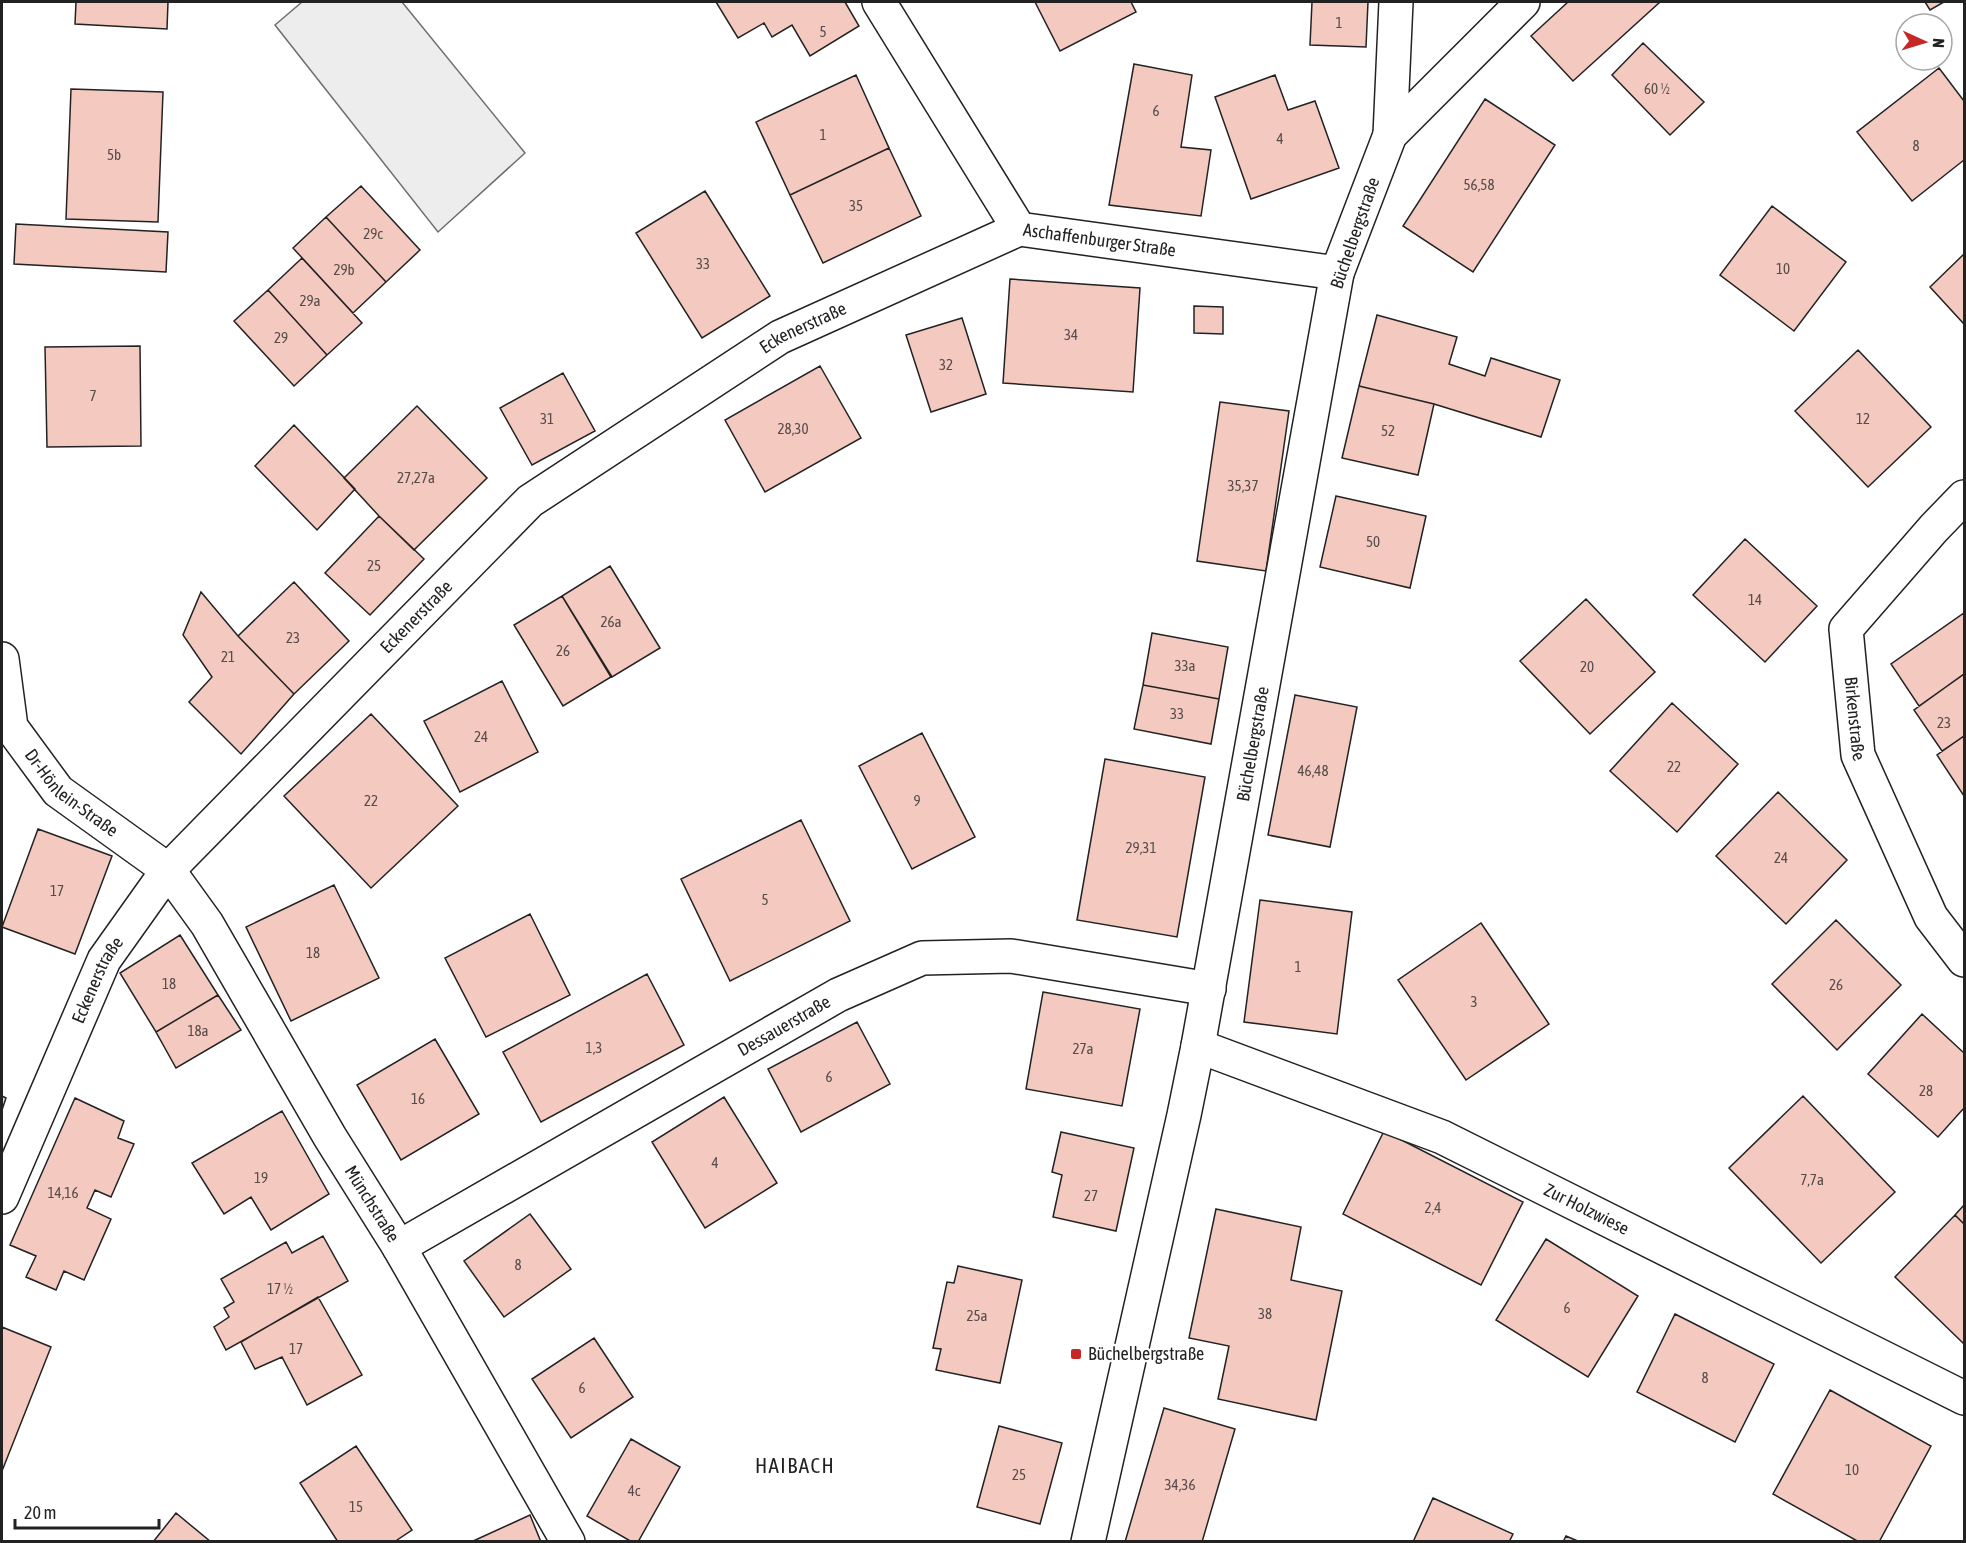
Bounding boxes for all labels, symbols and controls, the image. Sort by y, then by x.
north arrow [1894,12,1954,72]
house number: 1 [1335,14,1343,31]
house number: 5 [819,23,827,40]
text: N [1930,38,1948,48]
house number: 60 ½ [1644,80,1670,97]
house number: 6 [1152,102,1160,119]
house number: 1 [819,126,827,143]
house number: 4 [1276,130,1284,147]
house number: 8 [1912,137,1920,154]
house number: 5b [107,146,121,163]
street label: Büchelbergstraße [1326,174,1383,291]
house number: 56,58 [1464,176,1494,193]
house number: 35 [849,197,863,214]
street label: Aschaffenburger Straße [1022,219,1177,261]
house number: 29c [363,225,383,242]
house number: 33 [696,255,710,272]
house number: 10 [1776,260,1790,277]
house number: 29b [333,261,355,278]
house number: 29a [299,292,321,309]
street label: Eckenerstraße [755,298,849,358]
house number: 34 [1064,326,1078,343]
house number: 29 [274,329,288,346]
house number: 32 [939,356,953,373]
house number: 7 [89,387,97,404]
house number: 31 [540,410,554,427]
house number: 12 [1856,410,1870,427]
house number: 28,30 [778,420,808,437]
house number: 52 [1381,422,1395,439]
house number: 27,27a [397,469,435,486]
house number: 35,37 [1228,477,1258,494]
house number: 50 [1366,533,1380,550]
house number: 25 [367,557,381,574]
street label: Eckenerstraße [376,576,456,657]
house number: 14 [1748,591,1762,608]
house number: 26a [600,613,622,630]
house number: 23 [286,629,300,646]
house number: 26 [556,642,570,659]
house number: 21 [221,648,235,665]
house number: 33a [1174,657,1196,674]
house number: 20 [1580,658,1594,675]
street label: Birkenstraße [1841,676,1870,764]
street label: Büchelbergstraße [1232,685,1273,803]
house number: 33 [1170,705,1184,722]
house number: 23 [1937,714,1951,731]
house number: 24 [474,728,488,745]
street label: Dr-Hönlein-Straße [21,745,122,841]
house number: 22 [1667,758,1681,775]
house number: 46,48 [1298,762,1328,779]
house number: 22 [364,792,378,809]
house number: 9 [913,792,921,809]
house number: 29,31 [1126,839,1156,856]
house number: 24 [1774,849,1788,866]
house number: 17 [50,882,64,899]
house number: 5 [761,891,769,908]
street label: Eckenerstraße [67,933,127,1026]
house number: 18 [306,944,320,961]
house number: 1 [1294,958,1302,975]
house number: 18 [162,975,176,992]
house number: 26 [1829,976,1843,993]
street label: Dessauerstraße [734,991,834,1060]
house number: 3 [1470,993,1478,1010]
house number: 18a [187,1022,209,1039]
house number: 1,3 [586,1039,602,1056]
house number: 27a [1072,1040,1094,1057]
house number: 6 [825,1068,833,1085]
house number: 28 [1919,1082,1933,1099]
house number: 16 [411,1090,425,1107]
house number: 4 [711,1154,719,1171]
street label: Münchstraße [341,1161,404,1246]
house number: 19 [254,1169,268,1186]
house number: 7,7a [1800,1171,1824,1188]
street label: Zur Holzwiese [1541,1179,1633,1239]
house number: 14,16 [48,1184,78,1201]
house number: 27 [1084,1187,1098,1204]
house number: 2,4 [1425,1199,1441,1216]
house number: 8 [514,1256,522,1273]
house number: 17 ½ [267,1280,293,1297]
house number: 6 [1563,1299,1571,1316]
house number: 38 [1258,1305,1272,1322]
house number: 25a [966,1307,988,1324]
house number: 17 [289,1340,303,1357]
place label: Büchelbergstraße [1088,1343,1204,1364]
marker: Büchelbergstraße [1069,1347,1083,1361]
house number: 8 [1701,1369,1709,1386]
house number: 6 [578,1379,586,1396]
district label: HAIBACH [755,1453,835,1477]
house number: 10 [1845,1461,1859,1478]
house number: 25 [1012,1466,1026,1483]
house number: 34,36 [1165,1476,1195,1493]
house number: 4c [628,1482,641,1499]
scale bar [15,1492,159,1530]
house number: 15 [349,1498,363,1515]
text: 20 m [24,1502,56,1523]

